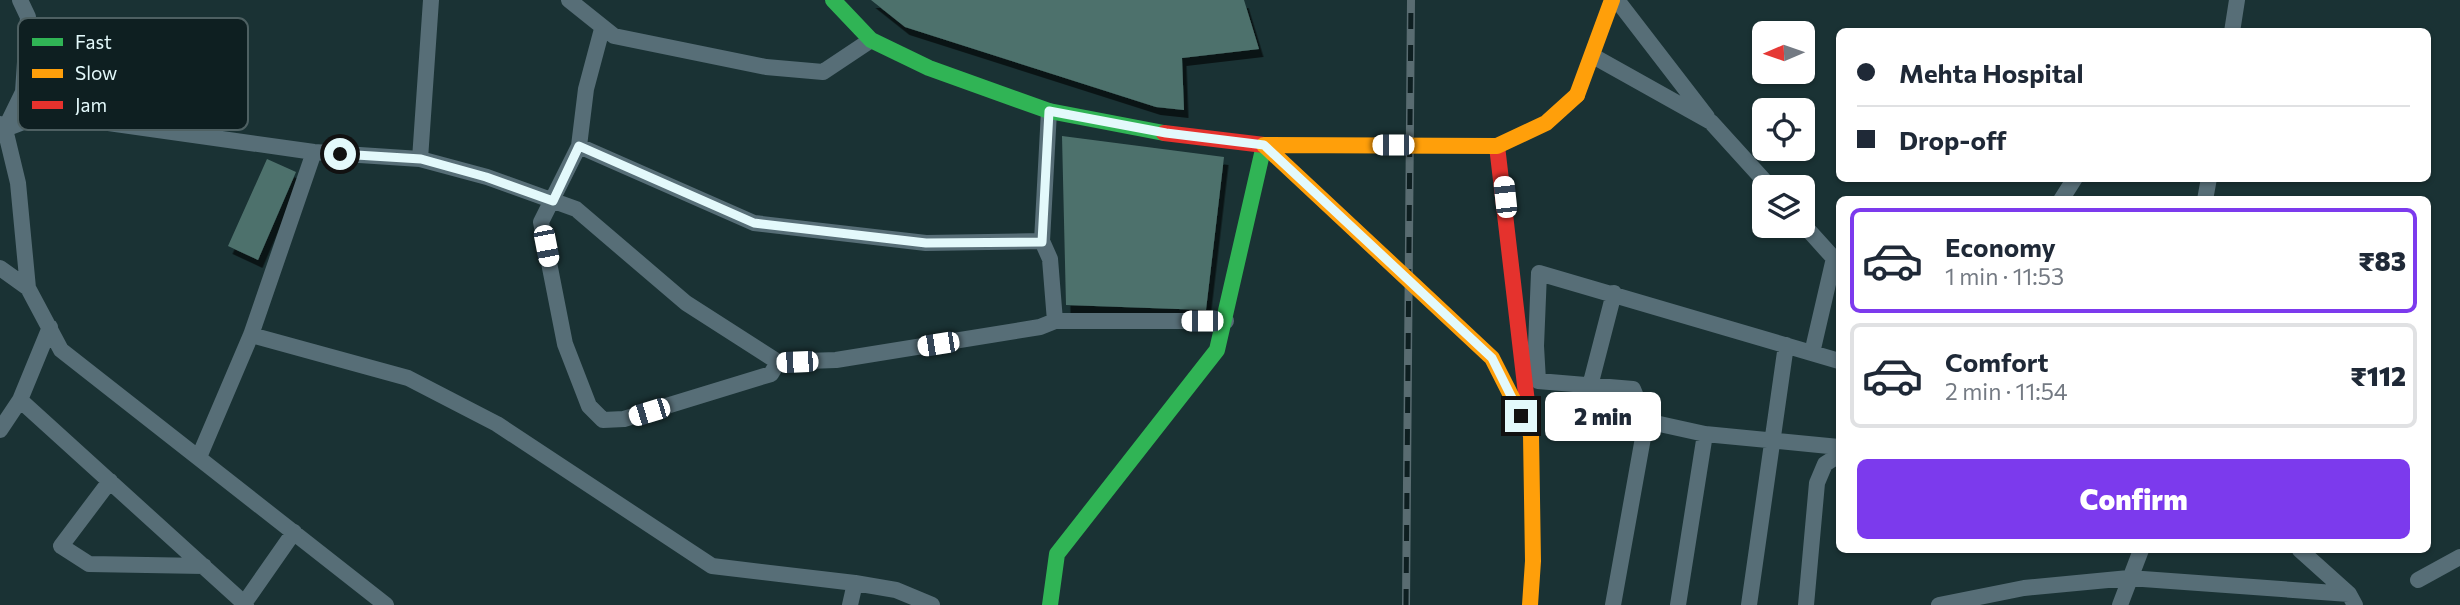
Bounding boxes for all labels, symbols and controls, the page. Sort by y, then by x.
legend [18,18,248,130]
north arrow [1752,21,1815,84]
map controls [1752,21,1815,238]
text: Fast [75,30,112,53]
text: Mehta Hospital [1899,57,2084,88]
text: Slow [75,61,117,84]
text: Jam [75,93,107,116]
button: locate [1752,98,1815,161]
text: Drop-off [1899,124,2006,155]
car [1373,135,1415,156]
route start [324,138,356,170]
car [1493,175,1518,219]
button: layers [1752,175,1815,238]
car [532,223,561,269]
icon: car [1861,229,1924,292]
text: Economy [1945,231,2056,262]
text: ₹83 [2358,245,2406,276]
text: 1 min · 11:53 [1945,262,2064,290]
car [1182,311,1224,332]
car [916,330,961,358]
icon: car [1861,344,1924,407]
text: Comfort [1945,346,2048,377]
car [776,351,819,373]
text: ₹112 [2350,360,2406,391]
text: 2 min · 11:54 [1945,377,2068,405]
callout: 2 min [1546,392,1661,440]
car [626,396,673,428]
route end [1505,400,1537,432]
text: 2 min [1574,402,1632,430]
button: Confirm [1857,459,2410,539]

